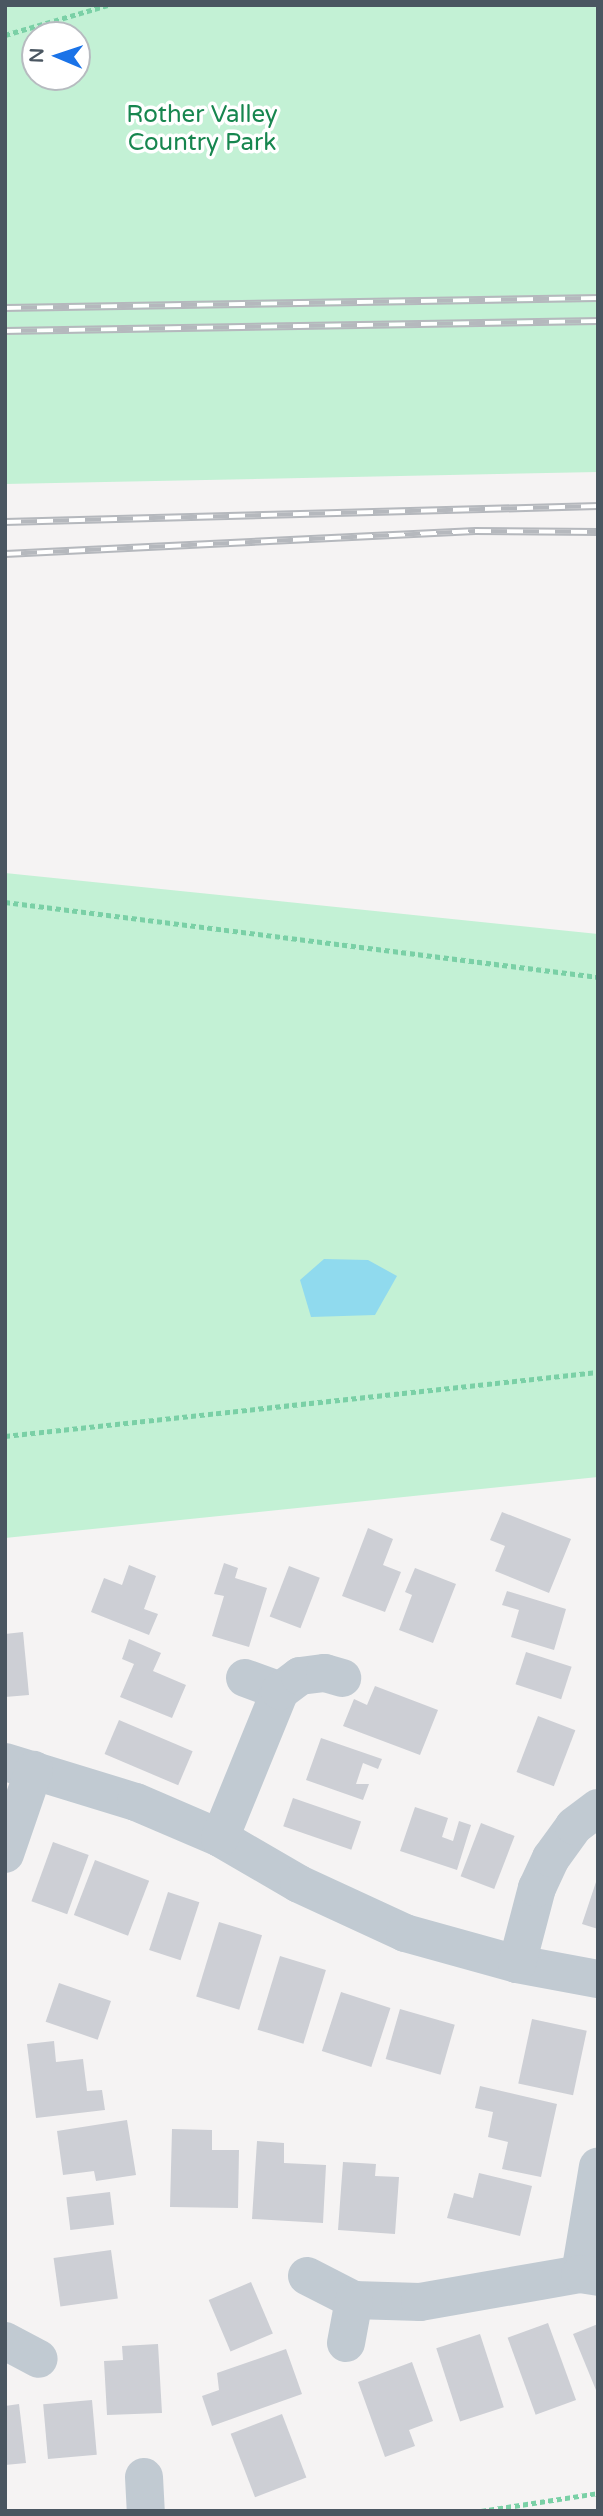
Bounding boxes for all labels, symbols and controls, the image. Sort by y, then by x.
north arrow [21,21,91,91]
text: N [26,47,48,63]
park label: Rother Valley Country Park [126,101,278,157]

